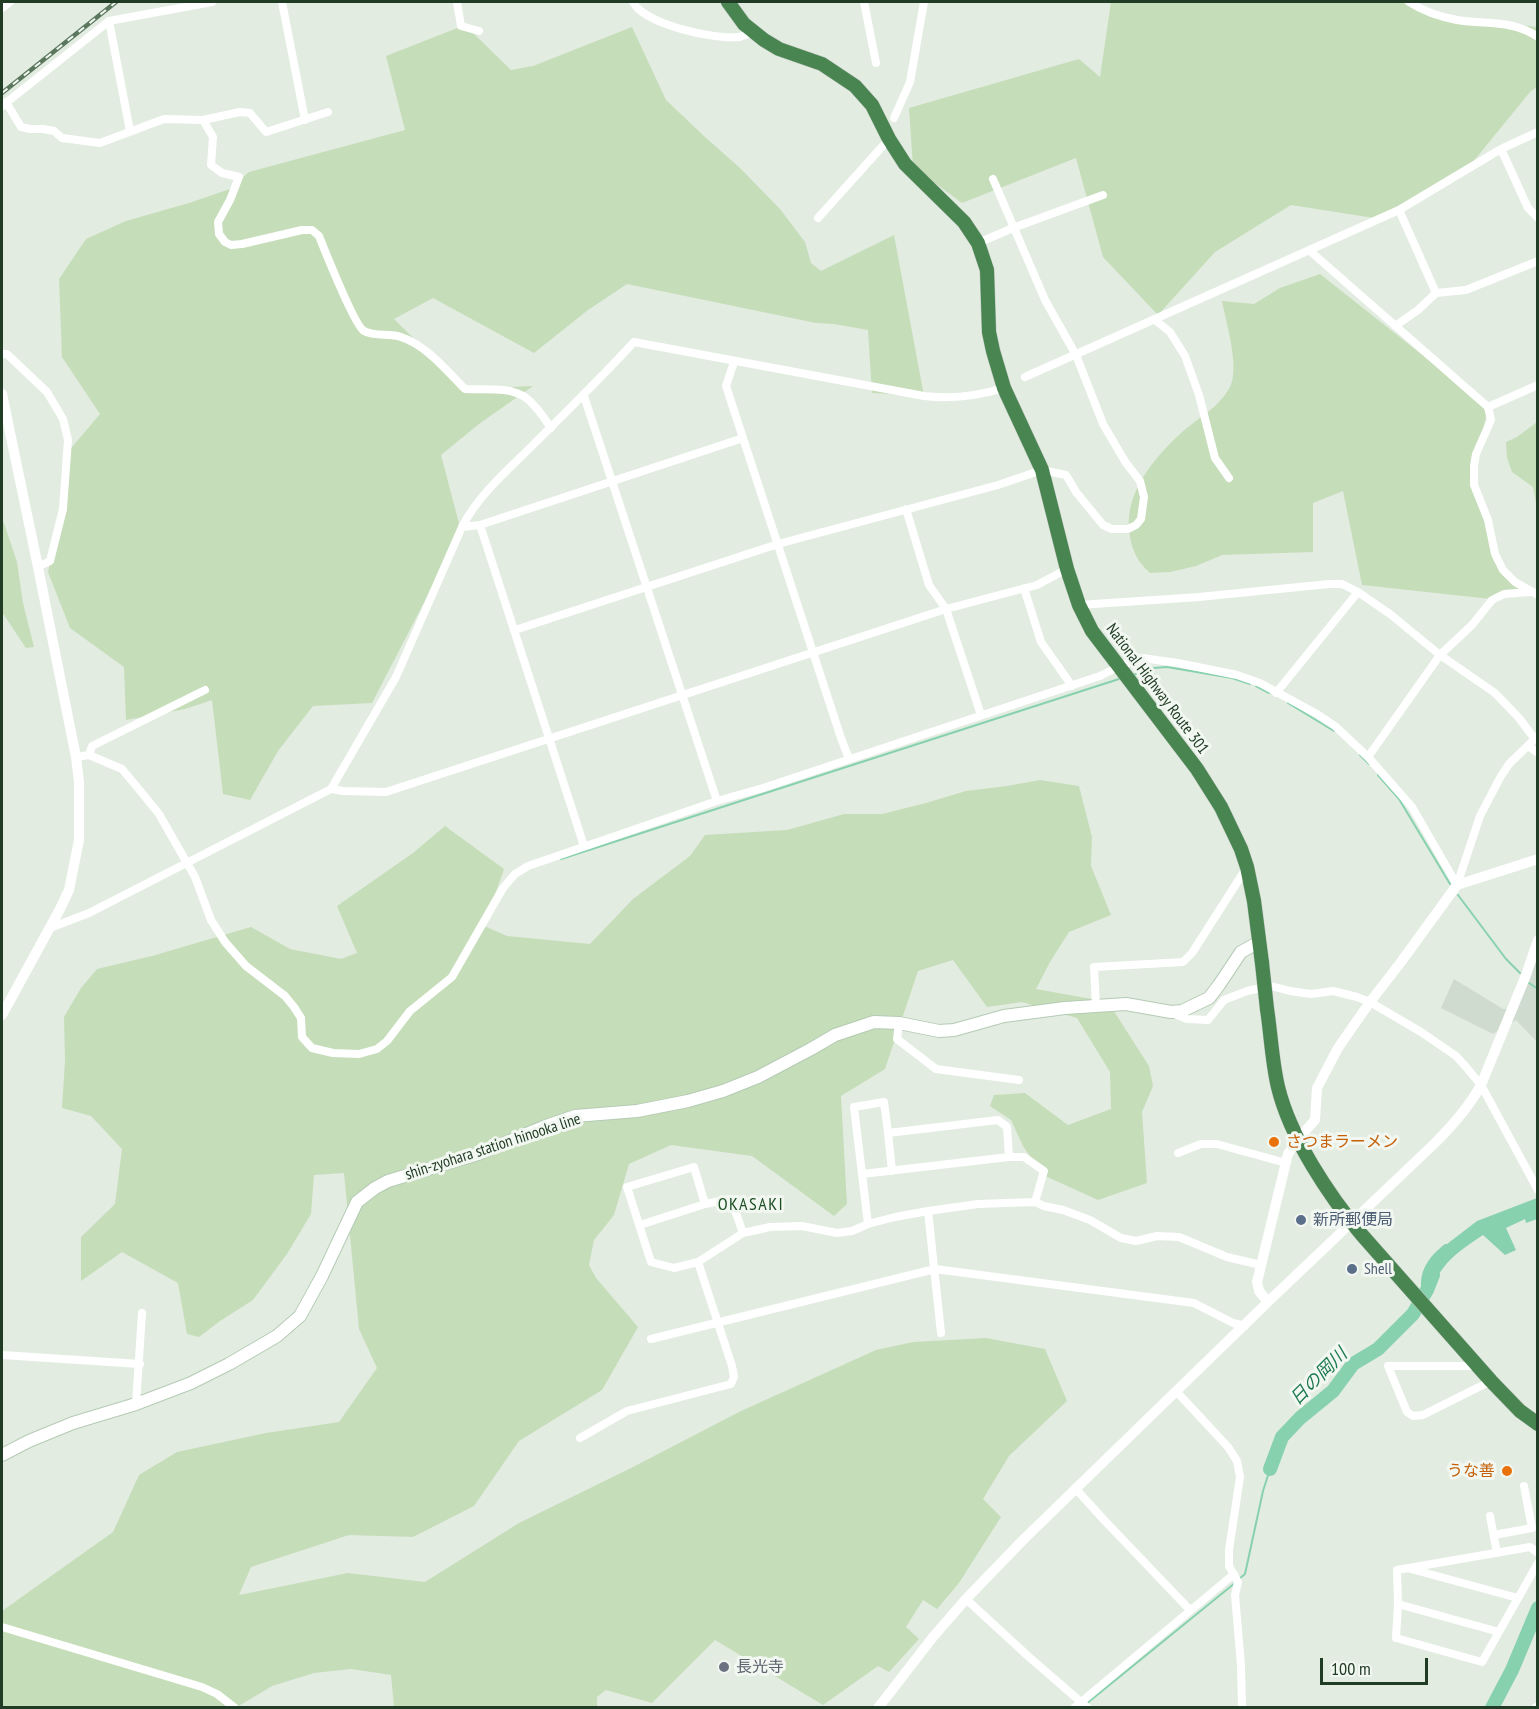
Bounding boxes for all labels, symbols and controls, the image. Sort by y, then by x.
street label: National Highway Route 301 [1102,620,1212,758]
street label: shin-zyohara station hinooka line [403,1110,583,1184]
place label: さつまラーメン [1286,1132,1398,1152]
marker: さつまラーメン [1267,1135,1281,1149]
district label: OKASAKI [718,1194,784,1216]
place label: 新所郵便局 [1313,1210,1393,1230]
marker: 新所郵便局 [1294,1213,1308,1227]
place label: Shell [1364,1259,1392,1279]
marker: Shell [1345,1262,1359,1276]
water label: 日の岡川 [1286,1344,1352,1410]
place label: うな善 [1447,1461,1495,1481]
marker: うな善 [1500,1464,1514,1478]
scale bar [1323,1646,1431,1684]
place label: 長光寺 [736,1657,784,1677]
text: 100 m [1331,1657,1371,1680]
marker: 長光寺 [717,1660,731,1674]

